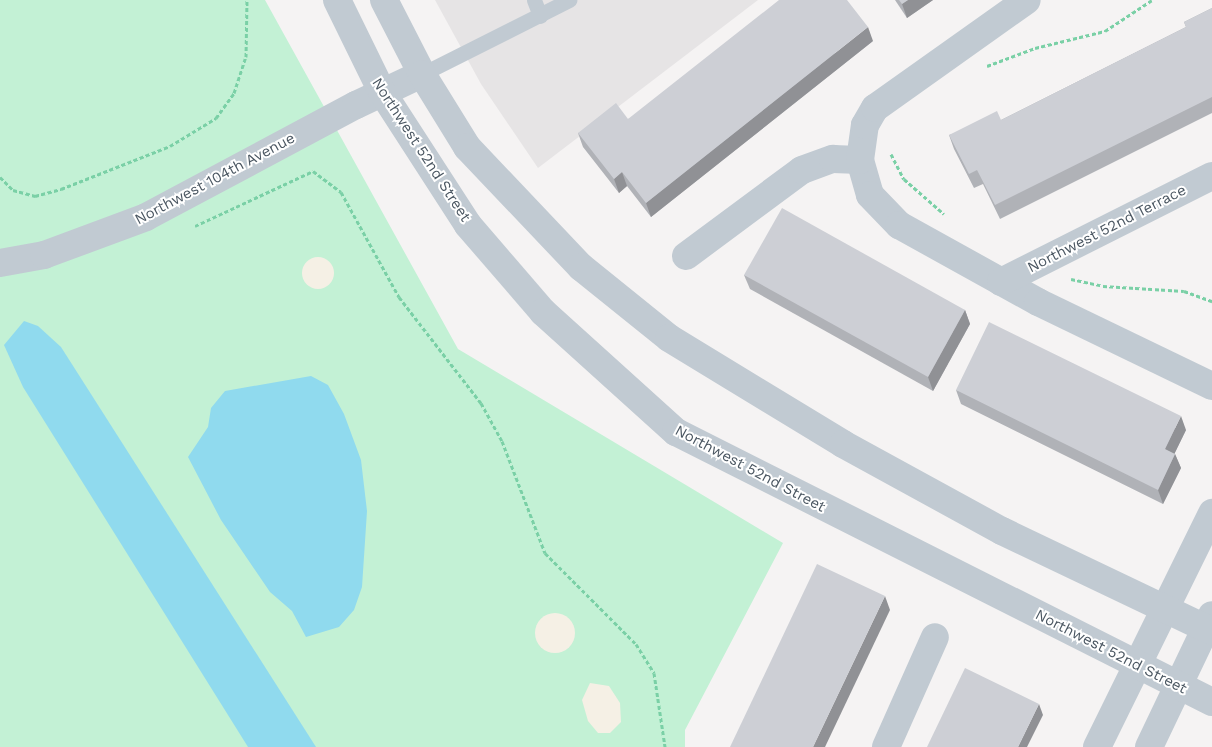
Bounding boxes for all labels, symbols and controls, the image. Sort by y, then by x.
street label: Northwest 52nd Street [368,75,474,225]
street label: Northwest 104th Avenue [132,129,298,229]
street label: Northwest 52nd Terrace [1024,181,1190,277]
street label: Northwest 52nd Street [672,422,828,516]
street label: Northwest 52nd Street [1032,606,1190,698]

